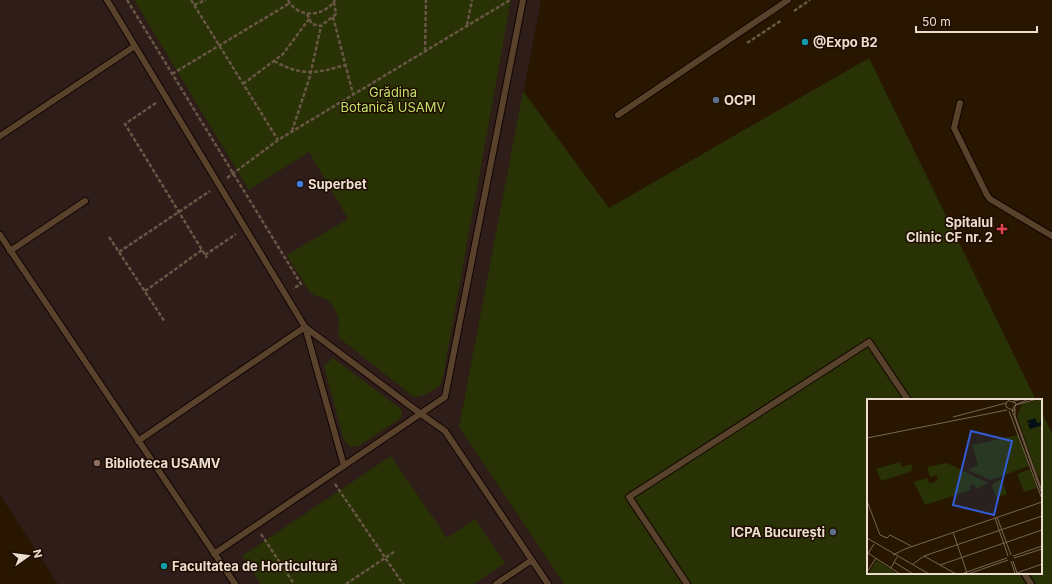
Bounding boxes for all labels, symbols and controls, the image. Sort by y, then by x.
scale bar [916,8,1037,34]
text: 50 m [922,14,951,29]
place label: @Expo B2 [813,34,878,50]
marker: @Expo B2 [800,37,810,47]
park label: Grădina Botanică USAMV [341,84,446,115]
place label: OCPI [724,92,756,108]
marker: OCPI [711,95,721,105]
place label: Superbet [308,176,367,192]
marker: Superbet [295,179,305,189]
place label: Spitalul Clinic CF nr. 2 [906,214,993,245]
marker: Spitalul Clinic CF nr. 2 [996,223,1008,235]
inset map [867,399,1042,574]
place label: Biblioteca USAMV [105,455,221,471]
marker: Biblioteca USAMV [92,458,102,468]
place label: ICPA București [731,524,825,540]
marker: ICPA București [828,527,838,537]
north arrow [8,536,48,576]
text: N [30,548,46,559]
place label: Facultatea de Horticultură [172,558,337,574]
marker: Facultatea de Horticultură [159,561,169,571]

